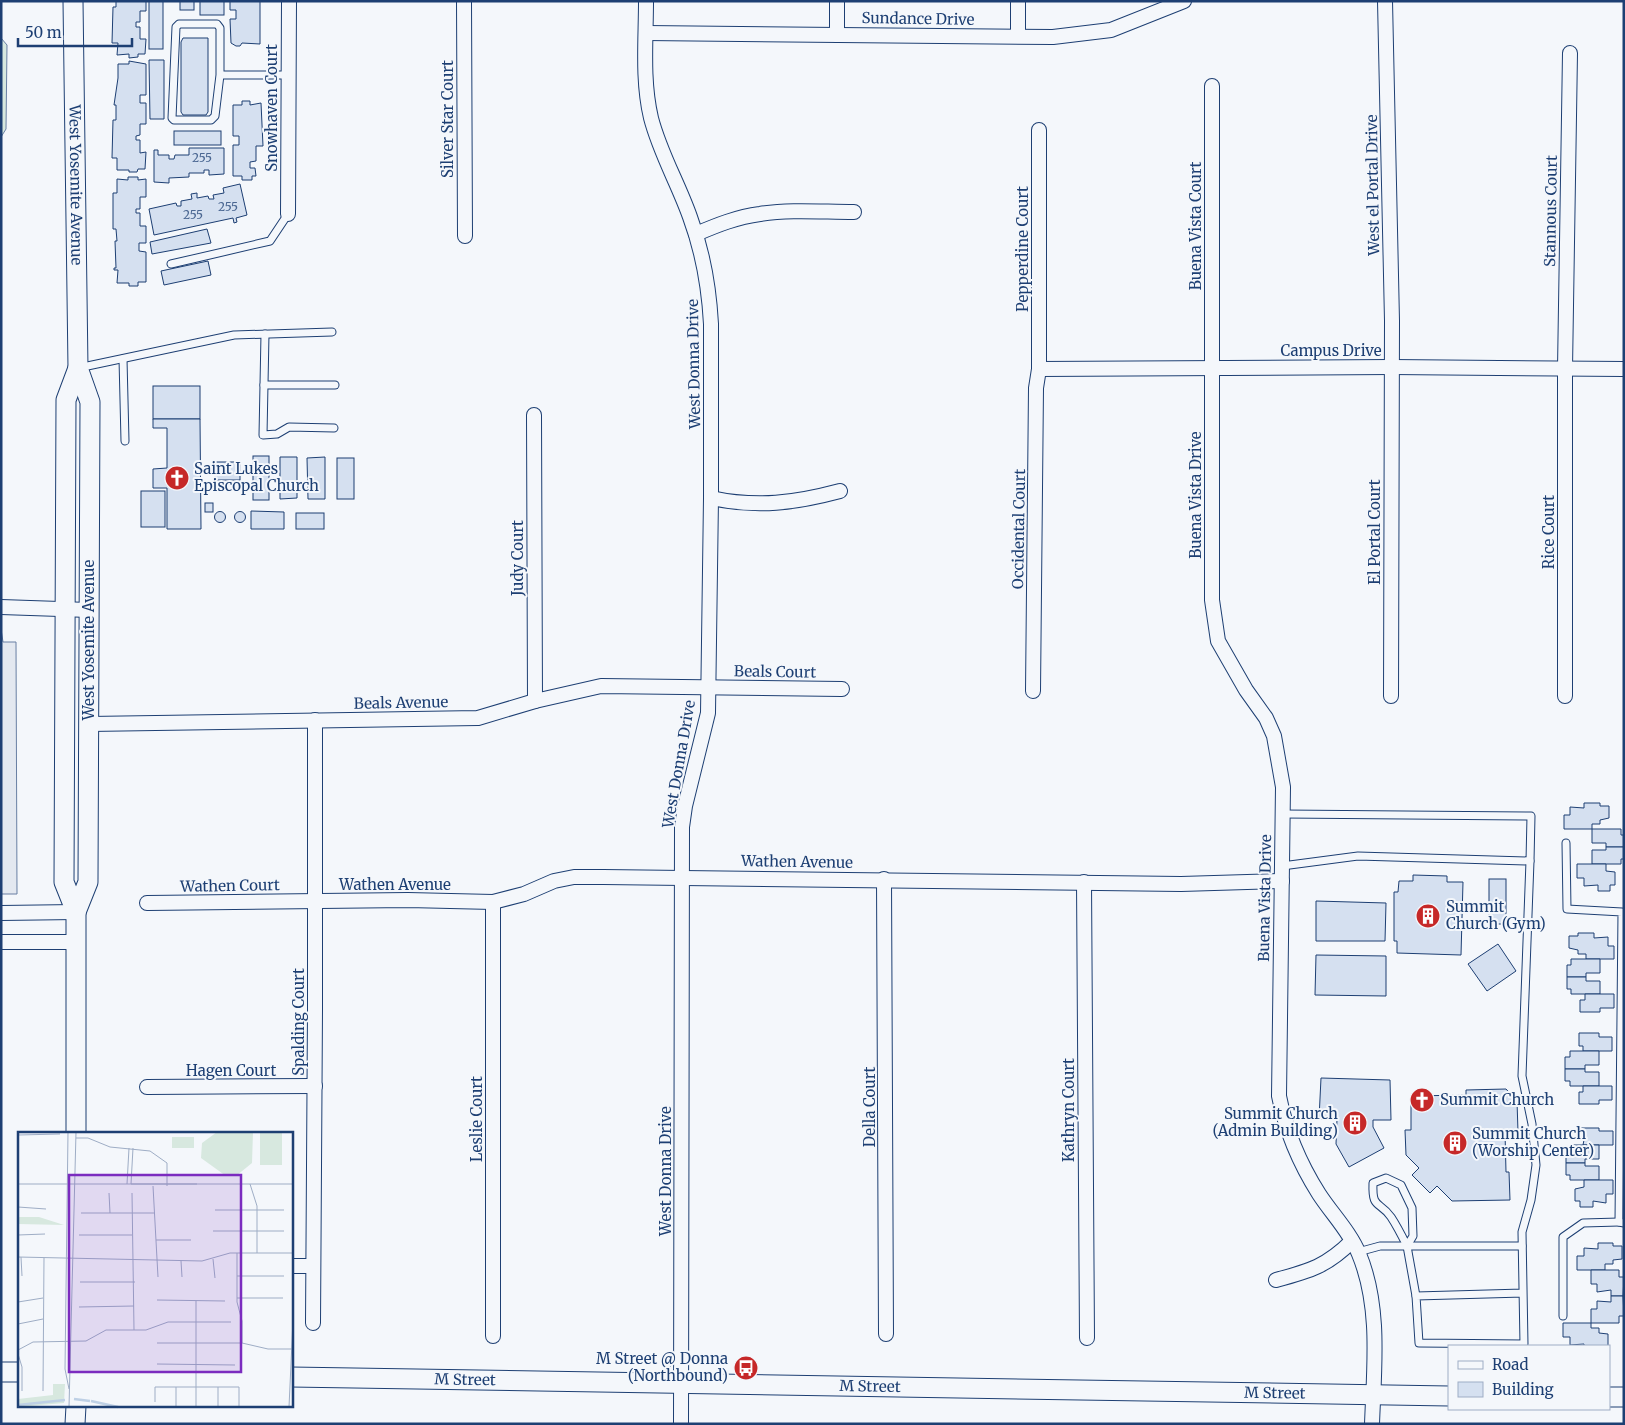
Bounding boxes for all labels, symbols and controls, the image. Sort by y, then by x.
street label: Sundance Drive [861,8,975,29]
scale bar [18,15,131,47]
text: 50 m [25,23,62,42]
street label: Snowhaven Court [262,44,281,172]
street label: Silver Star Court [438,60,457,178]
street label: West Yosemite Avenue [65,104,87,266]
street label: West el Portal Drive [1362,114,1383,257]
house number: 255 [192,150,212,165]
street label: Stannous Court [1540,155,1561,267]
street label: Buena Vista Court [1186,162,1205,290]
street label: Pepperdine Court [1013,186,1032,312]
house number: 255 [218,199,238,214]
house number: 255 [183,207,203,222]
street label: West Donna Drive [683,299,704,430]
street label: Campus Drive [1280,341,1382,360]
street label: Buena Vista Drive [1186,431,1205,559]
place label: Saint Lukes Episcopal Church [194,459,319,495]
church icon: Saint Lukes Episcopal Church [164,465,190,491]
street label: Occidental Court [1008,469,1029,589]
street label: El Portal Court [1365,479,1384,585]
street label: Rice Court [1539,495,1558,569]
street label: Judy Court [508,520,527,597]
street label: West Yosemite Avenue [79,560,98,721]
street label: Beals Court [734,661,816,682]
street label: Beals Avenue [354,692,449,713]
street label: West Donna Drive [658,698,699,830]
street label: Buena Vista Drive [1254,834,1275,962]
street label: Wathen Avenue [740,851,853,872]
street label: Wathen Court [179,875,280,896]
street label: Wathen Avenue [338,875,451,894]
place label: Summit Church (Gym) [1446,897,1546,933]
building icon: Summit Church (Gym) [1415,903,1441,929]
street label: Spalding Court [289,968,308,1076]
street label: Kathryn Court [1059,1058,1078,1162]
street label: Hagen Court [186,1061,276,1080]
street label: Della Court [860,1067,879,1147]
street label: Leslie Court [467,1076,486,1162]
church icon: Summit Church [1409,1087,1435,1113]
place label: Summit Church [1440,1090,1554,1109]
place label: Summit Church (Admin Building) [1212,1104,1338,1140]
street label: West Donna Drive [656,1106,675,1237]
building icon: Summit Church (Admin Building) [1342,1110,1368,1136]
place label: Summit Church (Worship Center) [1472,1124,1594,1160]
building icon: Summit Church (Worship Center) [1442,1130,1468,1156]
inset map [18,1132,292,1408]
legend [1448,1345,1610,1410]
place label: M Street @ Donna (Northbound) [596,1349,728,1385]
bus stop icon: M Street @ Donna (Northbound) [733,1355,759,1381]
text: Road [1492,1355,1528,1374]
street label: M Street [434,1369,496,1389]
street label: M Street [839,1376,901,1396]
text: Building [1492,1380,1554,1399]
street label: M Street [1244,1383,1306,1403]

